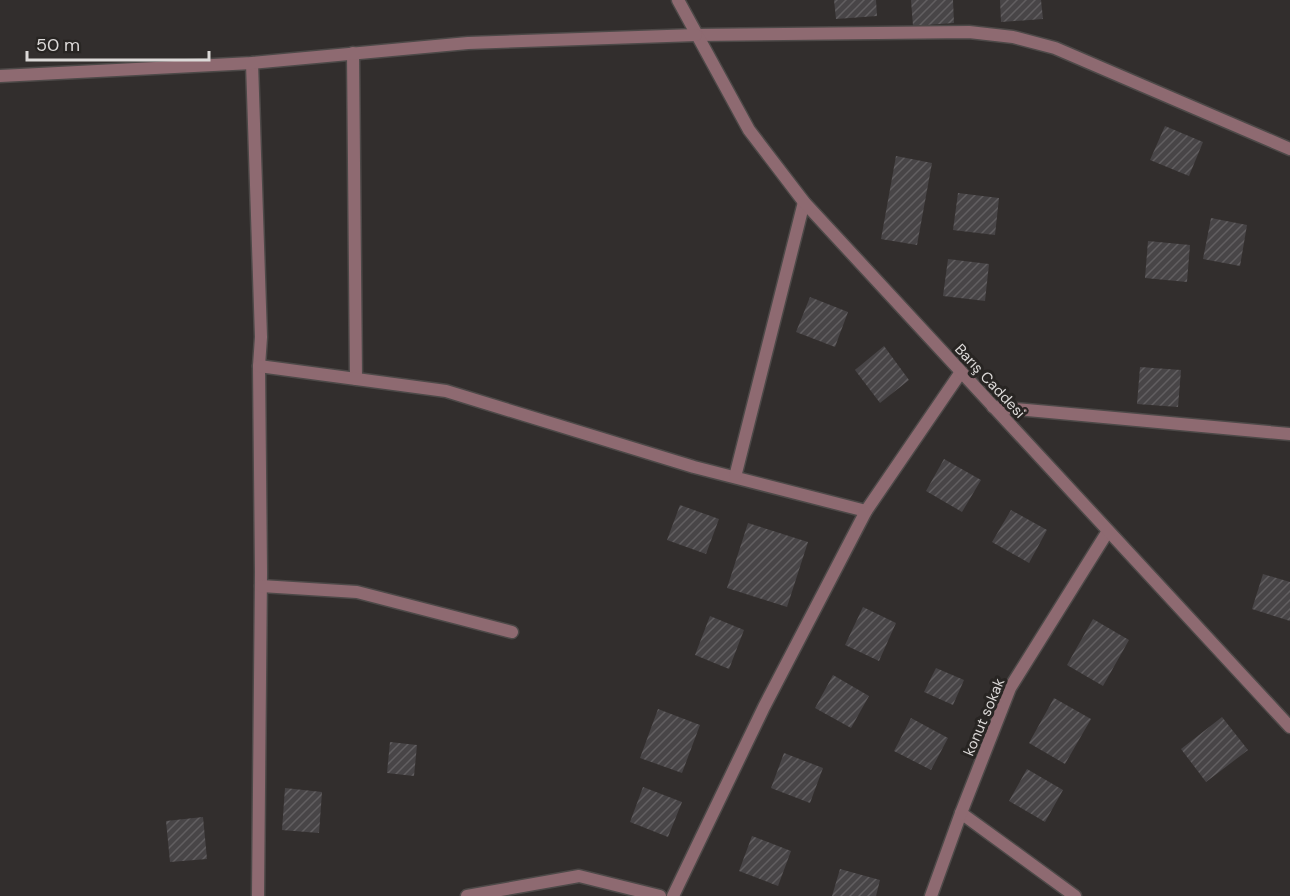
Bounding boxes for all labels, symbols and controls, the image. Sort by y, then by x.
scale bar [27,24,208,62]
text: 50 m [36,33,80,57]
street label: Barış Caddesi [950,339,1030,423]
street label: konut sokak [959,675,1010,759]

